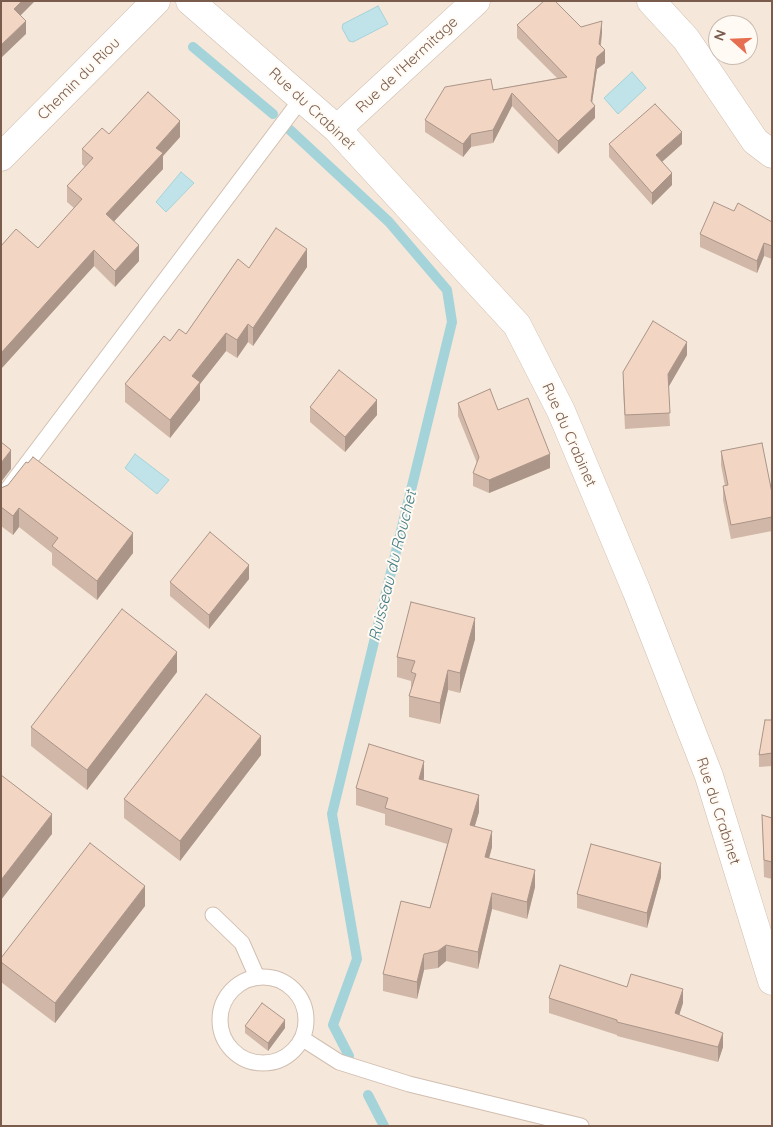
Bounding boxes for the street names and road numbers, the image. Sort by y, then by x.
street label: Rue de l'Hermitage [352,13,462,117]
street label: Chemin du Riou [34,34,124,124]
street label: Rue du Crabinet [265,64,359,154]
street label: Rue du Crabinet [538,380,600,490]
street label: Rue du Crabinet [692,755,744,867]

